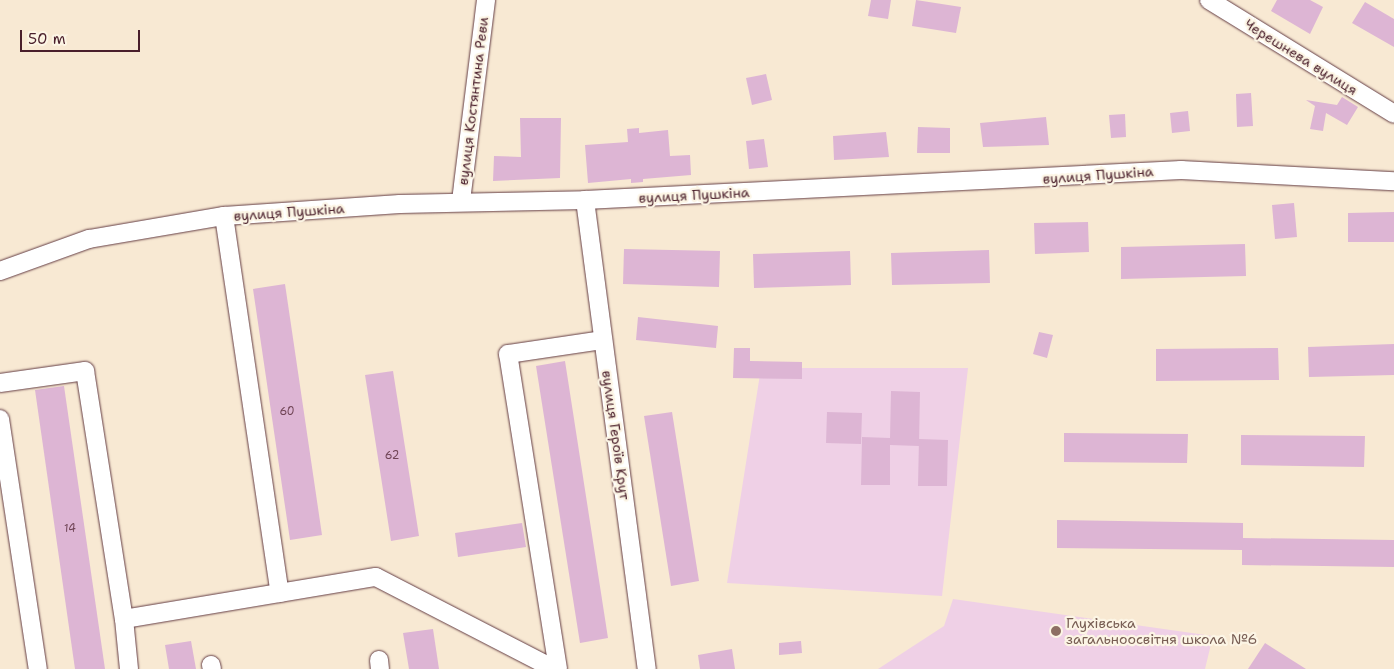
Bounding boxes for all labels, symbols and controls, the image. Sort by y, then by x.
street label: Черешнева вулиця [1241,15,1361,99]
street label: вулиця Костянтина Реви [454,16,492,186]
scale bar [22,20,142,52]
text: 50 m [28,29,66,49]
street label: вулиця Пушкіна [1042,163,1154,187]
street label: вулиця Пушкіна [638,184,750,206]
street label: вулиця Пушкіна [233,200,345,224]
street label: вулиця Героїв Крут [599,369,633,501]
house number: 60 [279,405,295,419]
house number: 62 [385,449,399,463]
house number: 14 [64,522,76,536]
place label: Глухівська загальноосвітня школа №6 [1066,615,1257,648]
marker: Глухівська загальноосвітня школа №6 [1050,625,1062,637]

